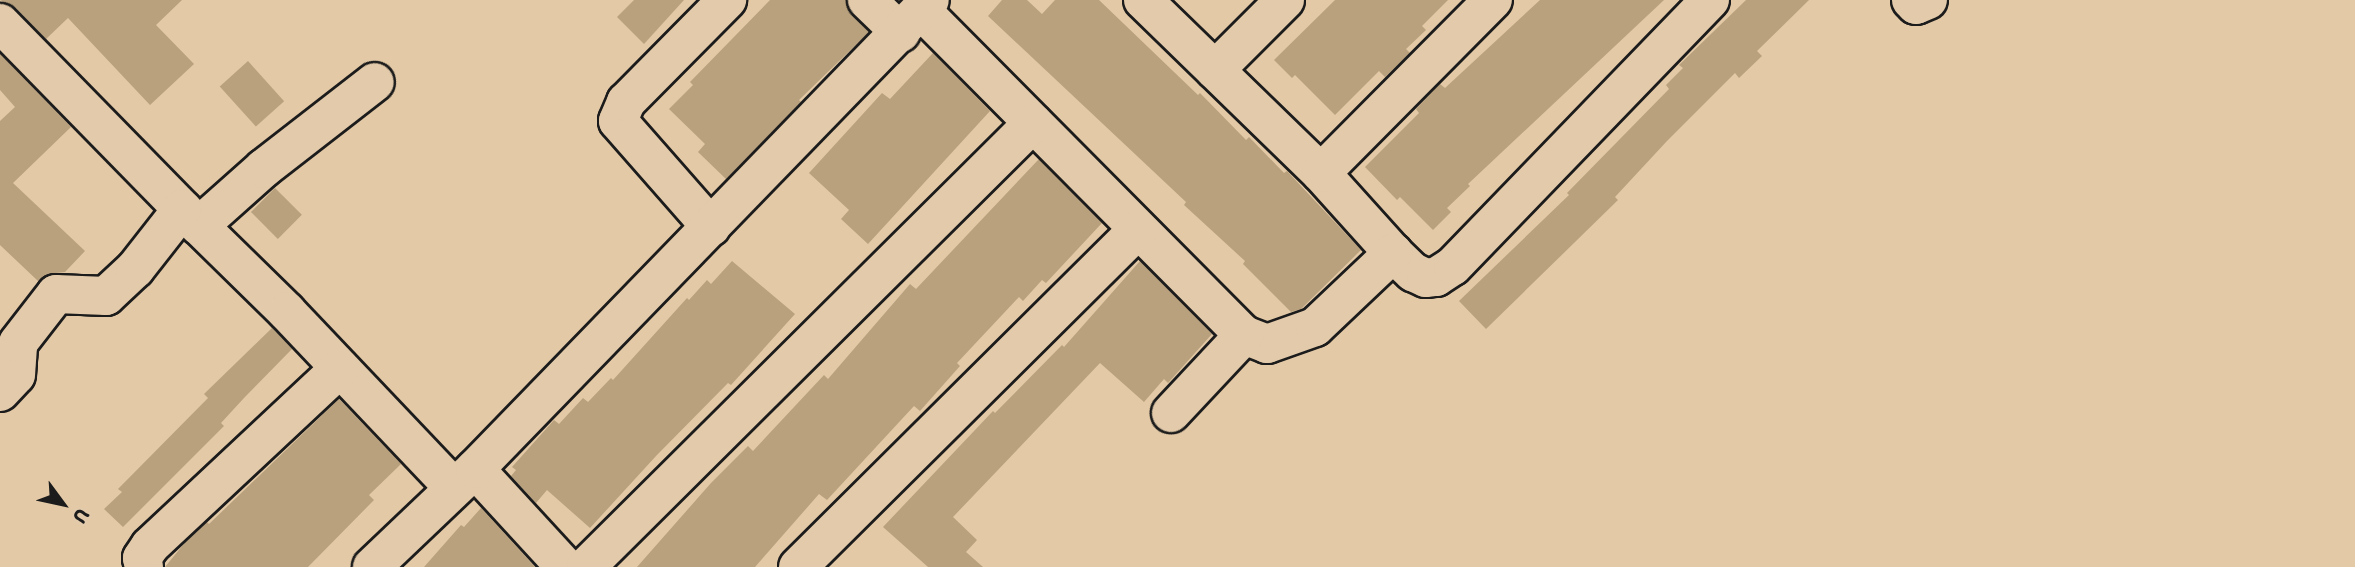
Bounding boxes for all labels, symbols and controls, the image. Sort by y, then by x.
north arrow [28,469,98,539]
text: U [67,503,95,528]

